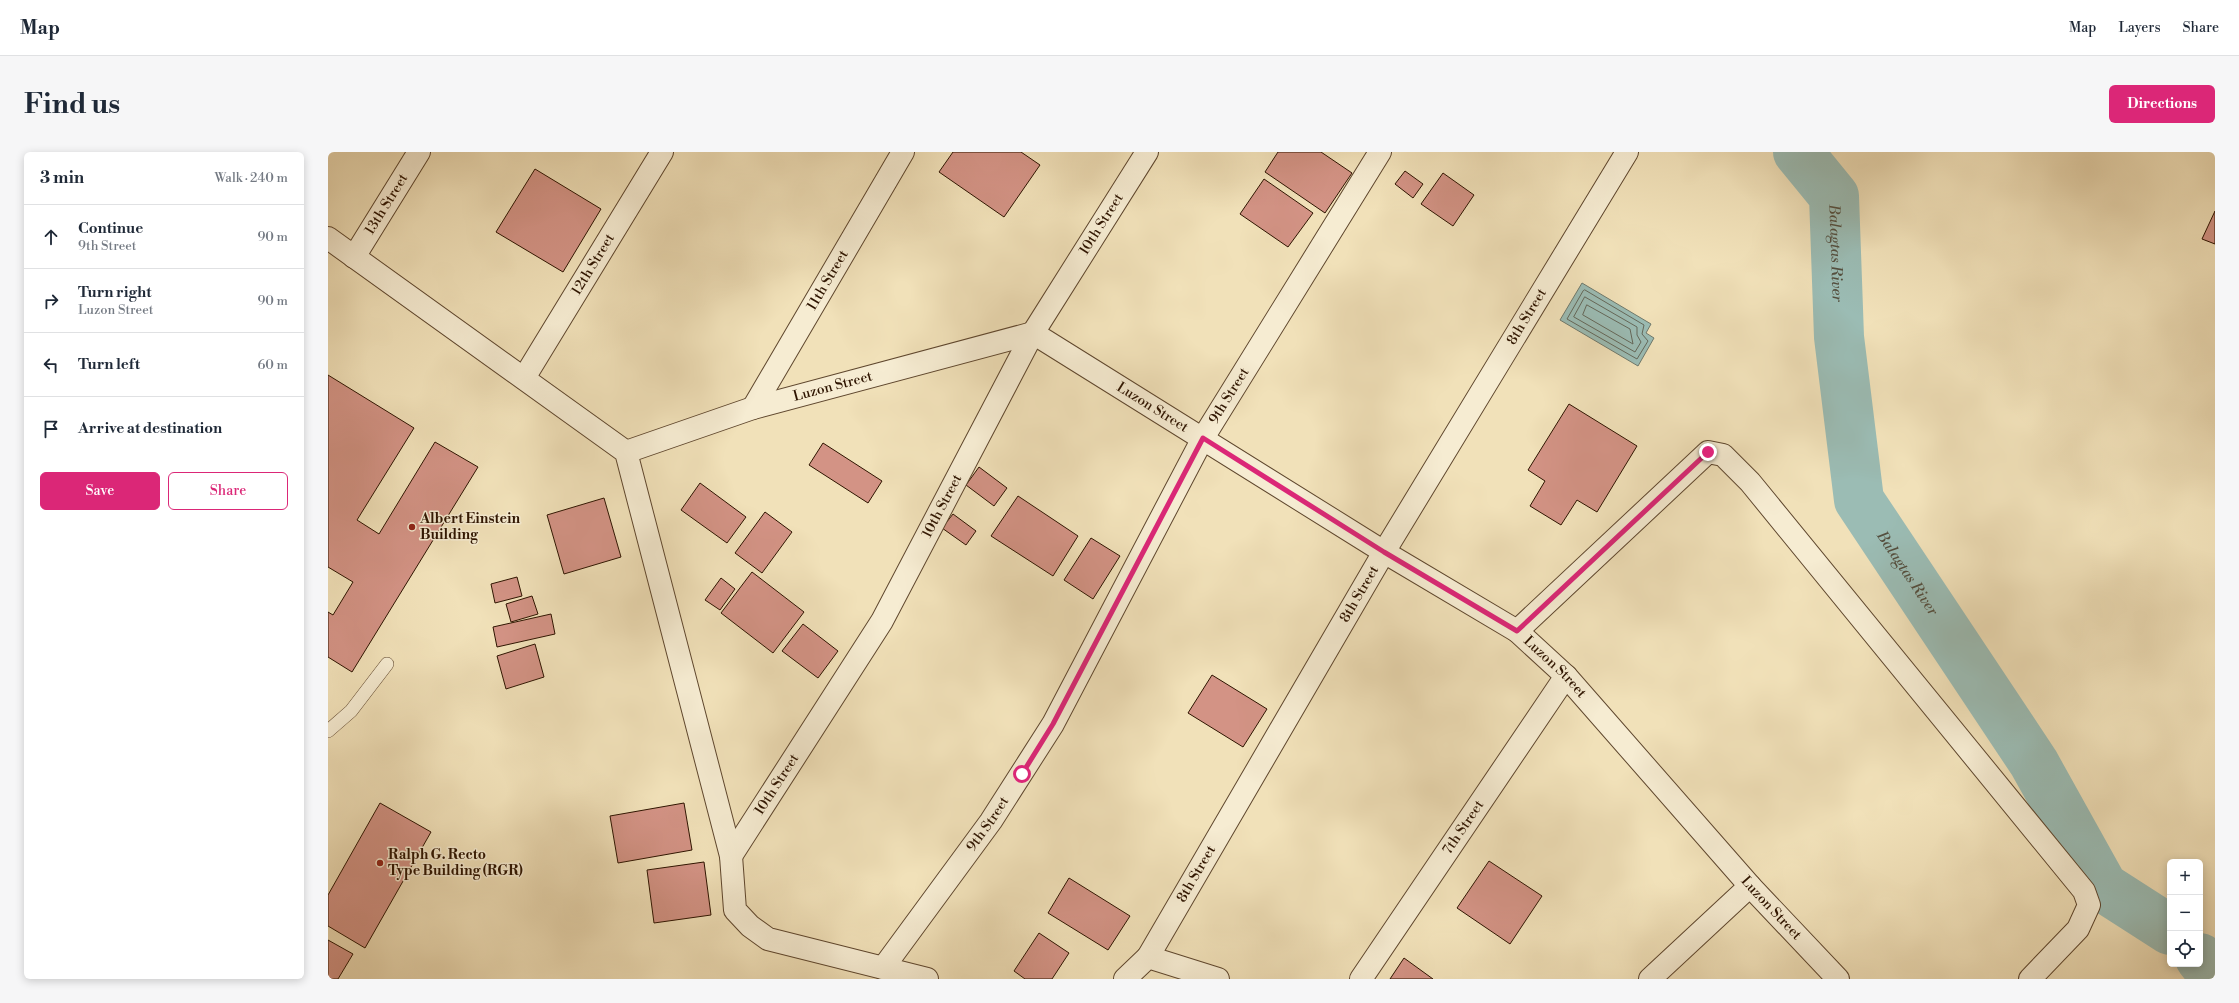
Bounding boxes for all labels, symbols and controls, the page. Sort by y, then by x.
text: Map [20,16,60,40]
text: Map [2069,19,2096,37]
text: Layers [2118,19,2161,37]
text: Share [2183,19,2219,37]
button: Directions [2109,85,2215,123]
text: Find us [24,87,120,122]
text: 3 min [40,167,84,189]
text: Walk · 240 m [214,170,288,186]
street label: 13th Street [361,171,412,238]
street label: 10th Street [1075,190,1128,258]
water label: Balagtas River [1825,203,1847,303]
text: Continue [78,219,143,238]
icon: ahead [40,226,62,248]
text: 90 m [257,229,288,245]
street label: 12th Street [568,230,619,299]
text: 9th Street [78,238,136,254]
street label: 11th Street [803,247,853,314]
text: Turn right [78,283,152,302]
street label: 8th Street [1503,285,1551,348]
icon: right [40,290,62,312]
text: 90 m [257,293,288,309]
text: Luzon Street [78,302,153,318]
icon: left [40,354,62,376]
text: Turn left [78,355,140,374]
text: 60 m [257,357,288,373]
street label: 9th Street [1205,364,1253,427]
street label: Luzon Street [791,367,874,406]
street label: Luzon Street [1113,378,1192,437]
icon: arrive [40,418,62,440]
text: Arrive at destination [78,419,222,438]
route end [1699,443,1717,461]
street label: 10th Street [918,471,966,541]
button: Save [40,472,160,510]
button: Share [168,472,288,510]
place label: Albert Einstein Building [419,510,520,544]
marker: Albert Einstein Building [407,522,417,532]
water label: Balagtas River [1872,526,1943,619]
street label: 8th Street [1336,562,1383,626]
street label: Luzon Street [1520,632,1590,702]
street label: 10th Street [751,750,803,819]
route start [1013,765,1031,783]
street label: 9th Street [963,793,1013,855]
street label: 7th Street [1439,797,1488,858]
street label: 8th Street [1173,842,1220,906]
place label: Ralph G. Recto Type Building (RGR) [388,846,523,880]
marker: Ralph G. Recto Type Building (RGR) [375,858,385,868]
map controls [2167,859,2203,967]
button: + [2167,859,2203,895]
street label: Luzon Street [1737,873,1805,944]
button: − [2167,895,2203,931]
button: locate [2167,931,2203,967]

